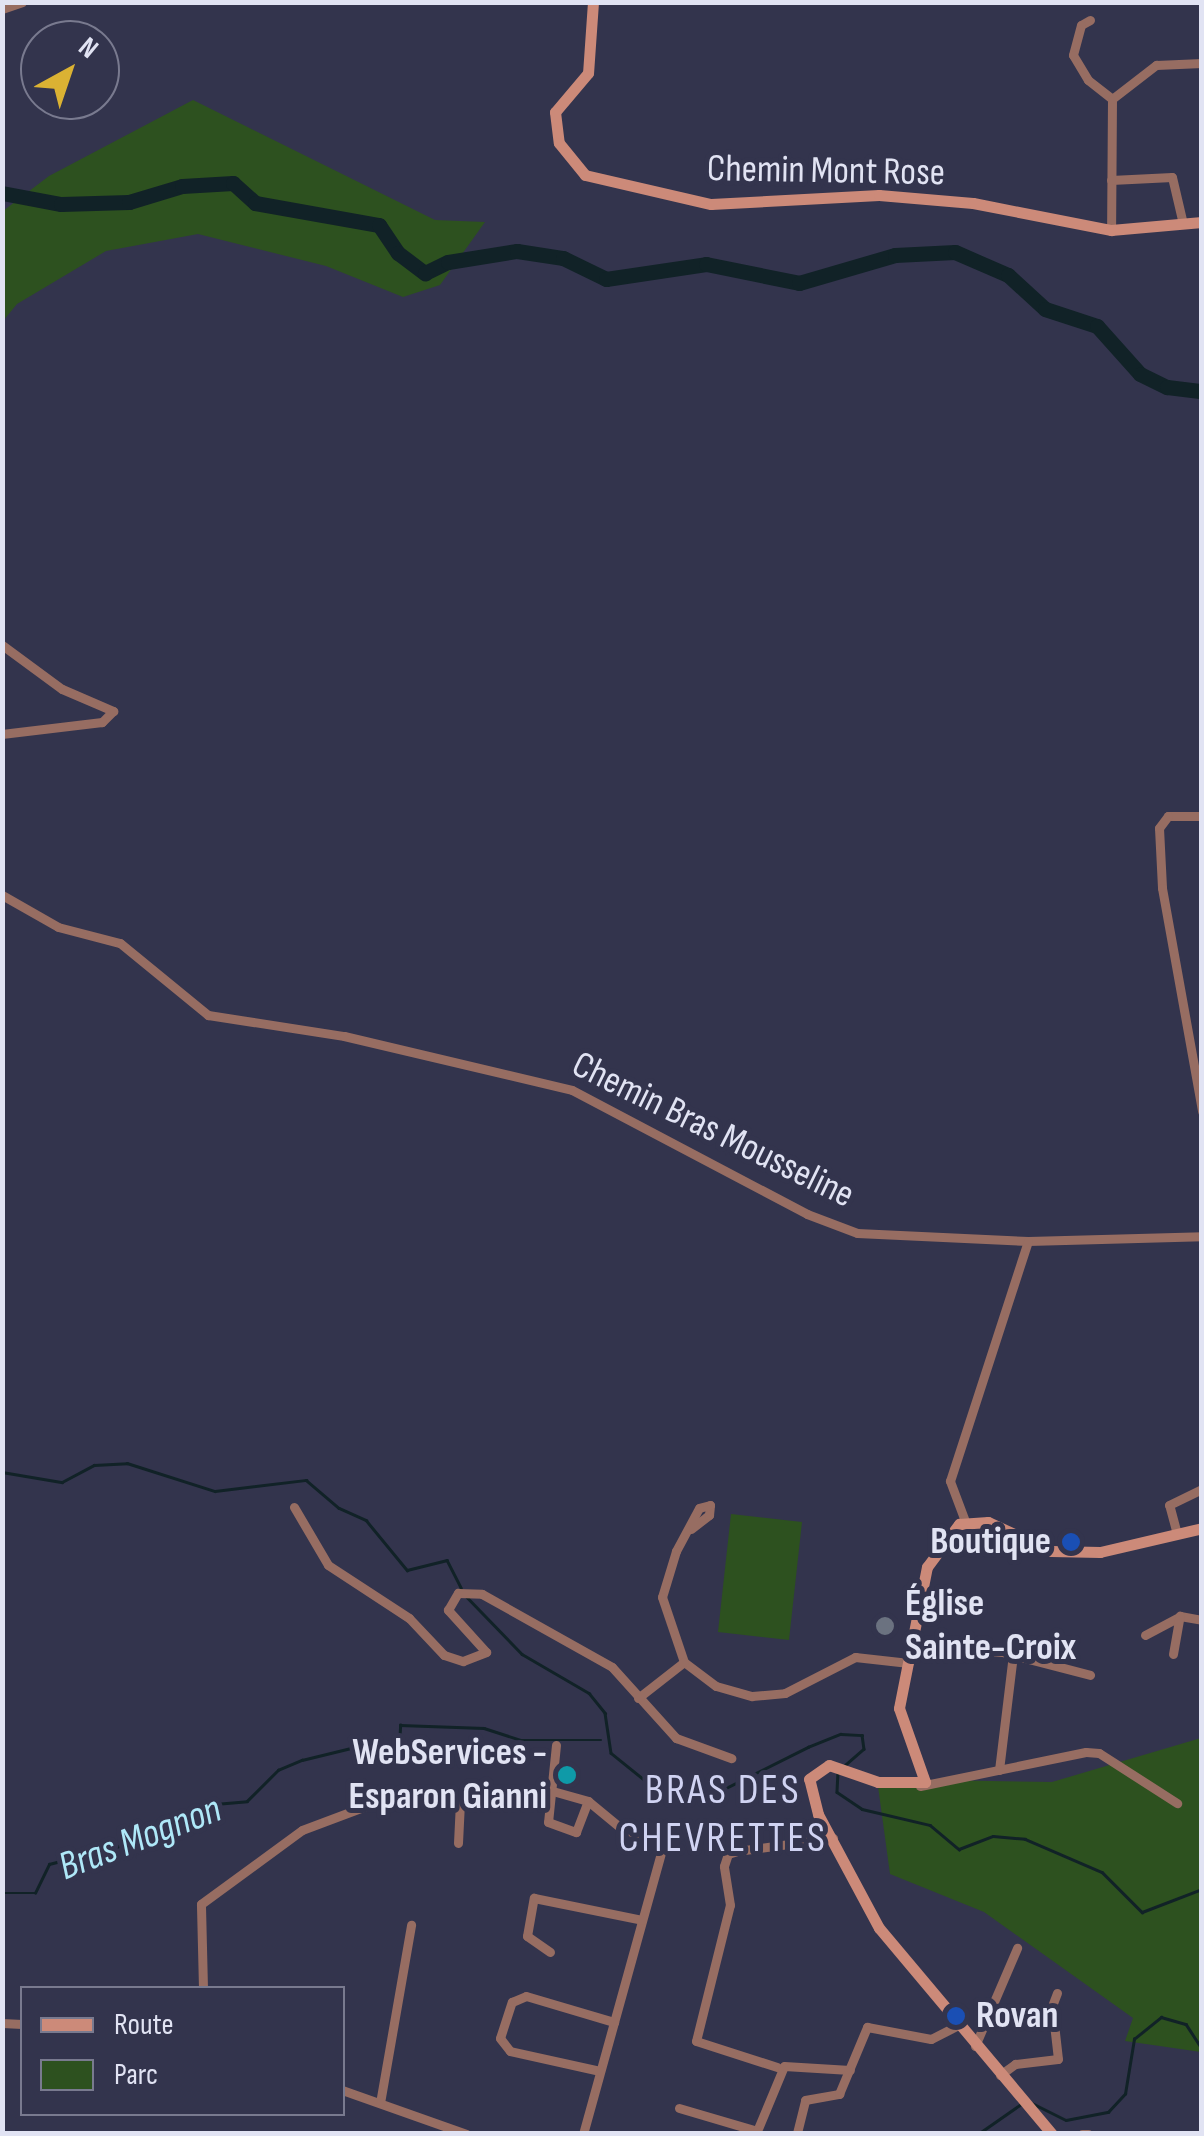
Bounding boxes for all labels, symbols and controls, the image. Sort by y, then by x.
north arrow [20,20,120,120]
text: N [72,31,105,66]
street label: Chemin Mont Rose [707,146,945,196]
street label: Chemin Bras Mousseline [565,1042,861,1218]
place label: Boutique [930,1519,1051,1565]
marker: Boutique [1060,1531,1082,1553]
place label: Église Sainte-Croix [905,1581,1076,1670]
marker: Église Sainte-Croix [874,1615,896,1637]
place label: WebServices - Esparon Gianni [348,1730,547,1820]
marker: WebServices - Esparon Gianni [556,1764,578,1786]
district label: BRAS DES CHEVRETTES [618,1766,828,1864]
water label: Bras Mognon [52,1785,228,1891]
legend [20,1986,345,2116]
place label: Rovan [976,1993,1058,2039]
marker: Rovan [945,2005,967,2027]
text: Route [114,2007,173,2043]
text: Parc [114,2057,158,2093]

